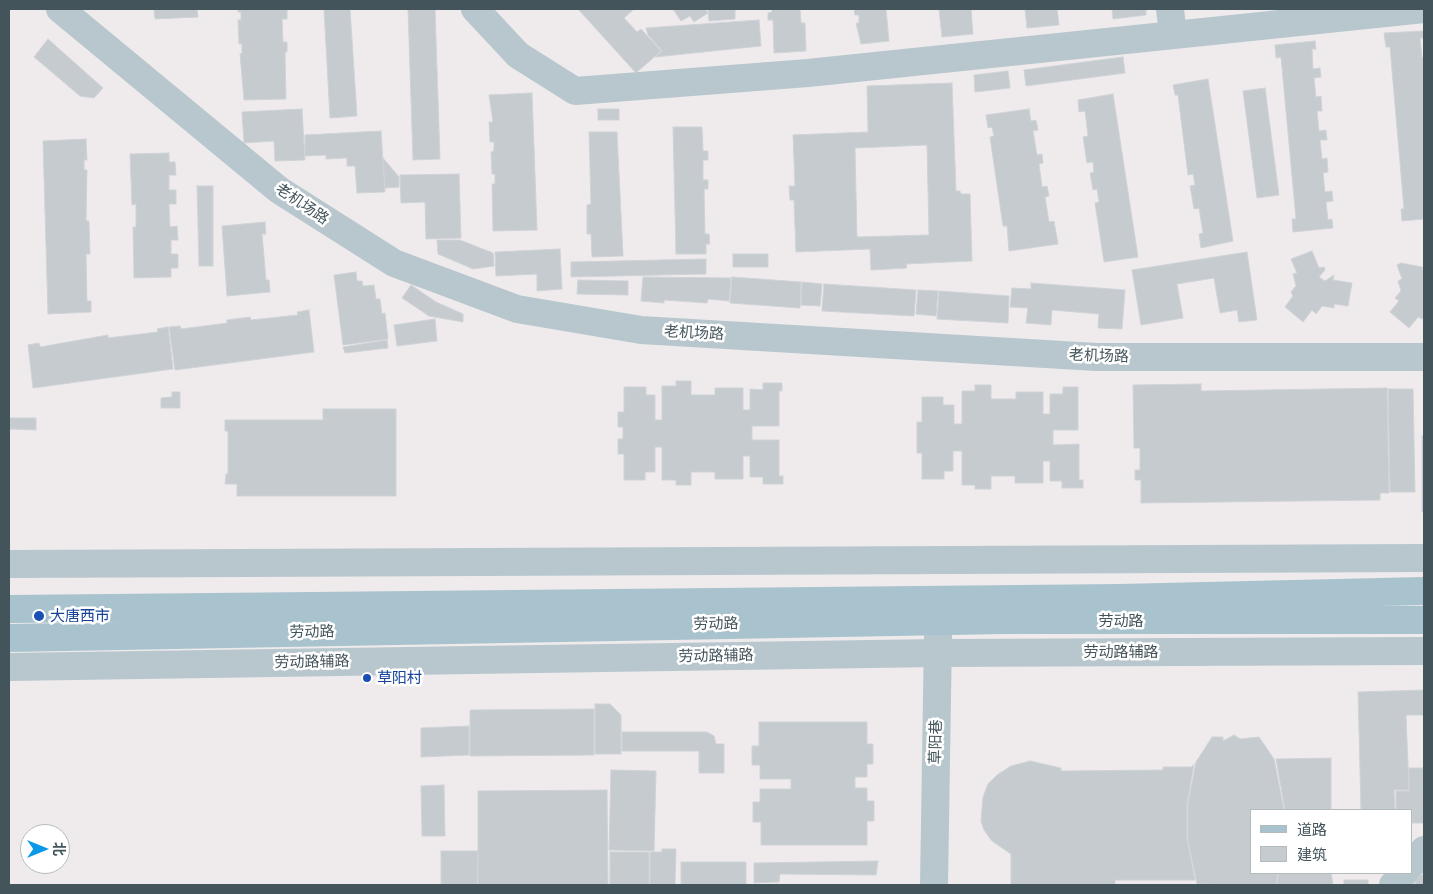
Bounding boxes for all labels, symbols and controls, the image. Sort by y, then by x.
street label: 老机场路 [272,180,332,228]
street label: 老机场路 [664,322,724,344]
street label: 老机场路 [1069,346,1129,366]
place label: 大唐西市 [50,607,110,625]
marker: 大唐西市 [32,609,46,623]
street label: 劳动路 [1099,612,1143,630]
street label: 劳动路 [693,615,739,633]
street label: 劳动路 [289,623,335,641]
street label: 劳动路辅路 [1084,643,1158,661]
street label: 劳动路辅路 [678,646,754,666]
street label: 劳动路辅路 [274,652,350,672]
place label: 草阳村 [377,669,422,687]
marker: 草阳村 [361,672,373,684]
street label: 草阳巷 [927,719,945,765]
legend [1250,809,1413,874]
text: 道路 [1297,820,1327,839]
north arrow [20,824,70,874]
text: 北 [50,842,68,856]
text: 建筑 [1297,845,1327,864]

